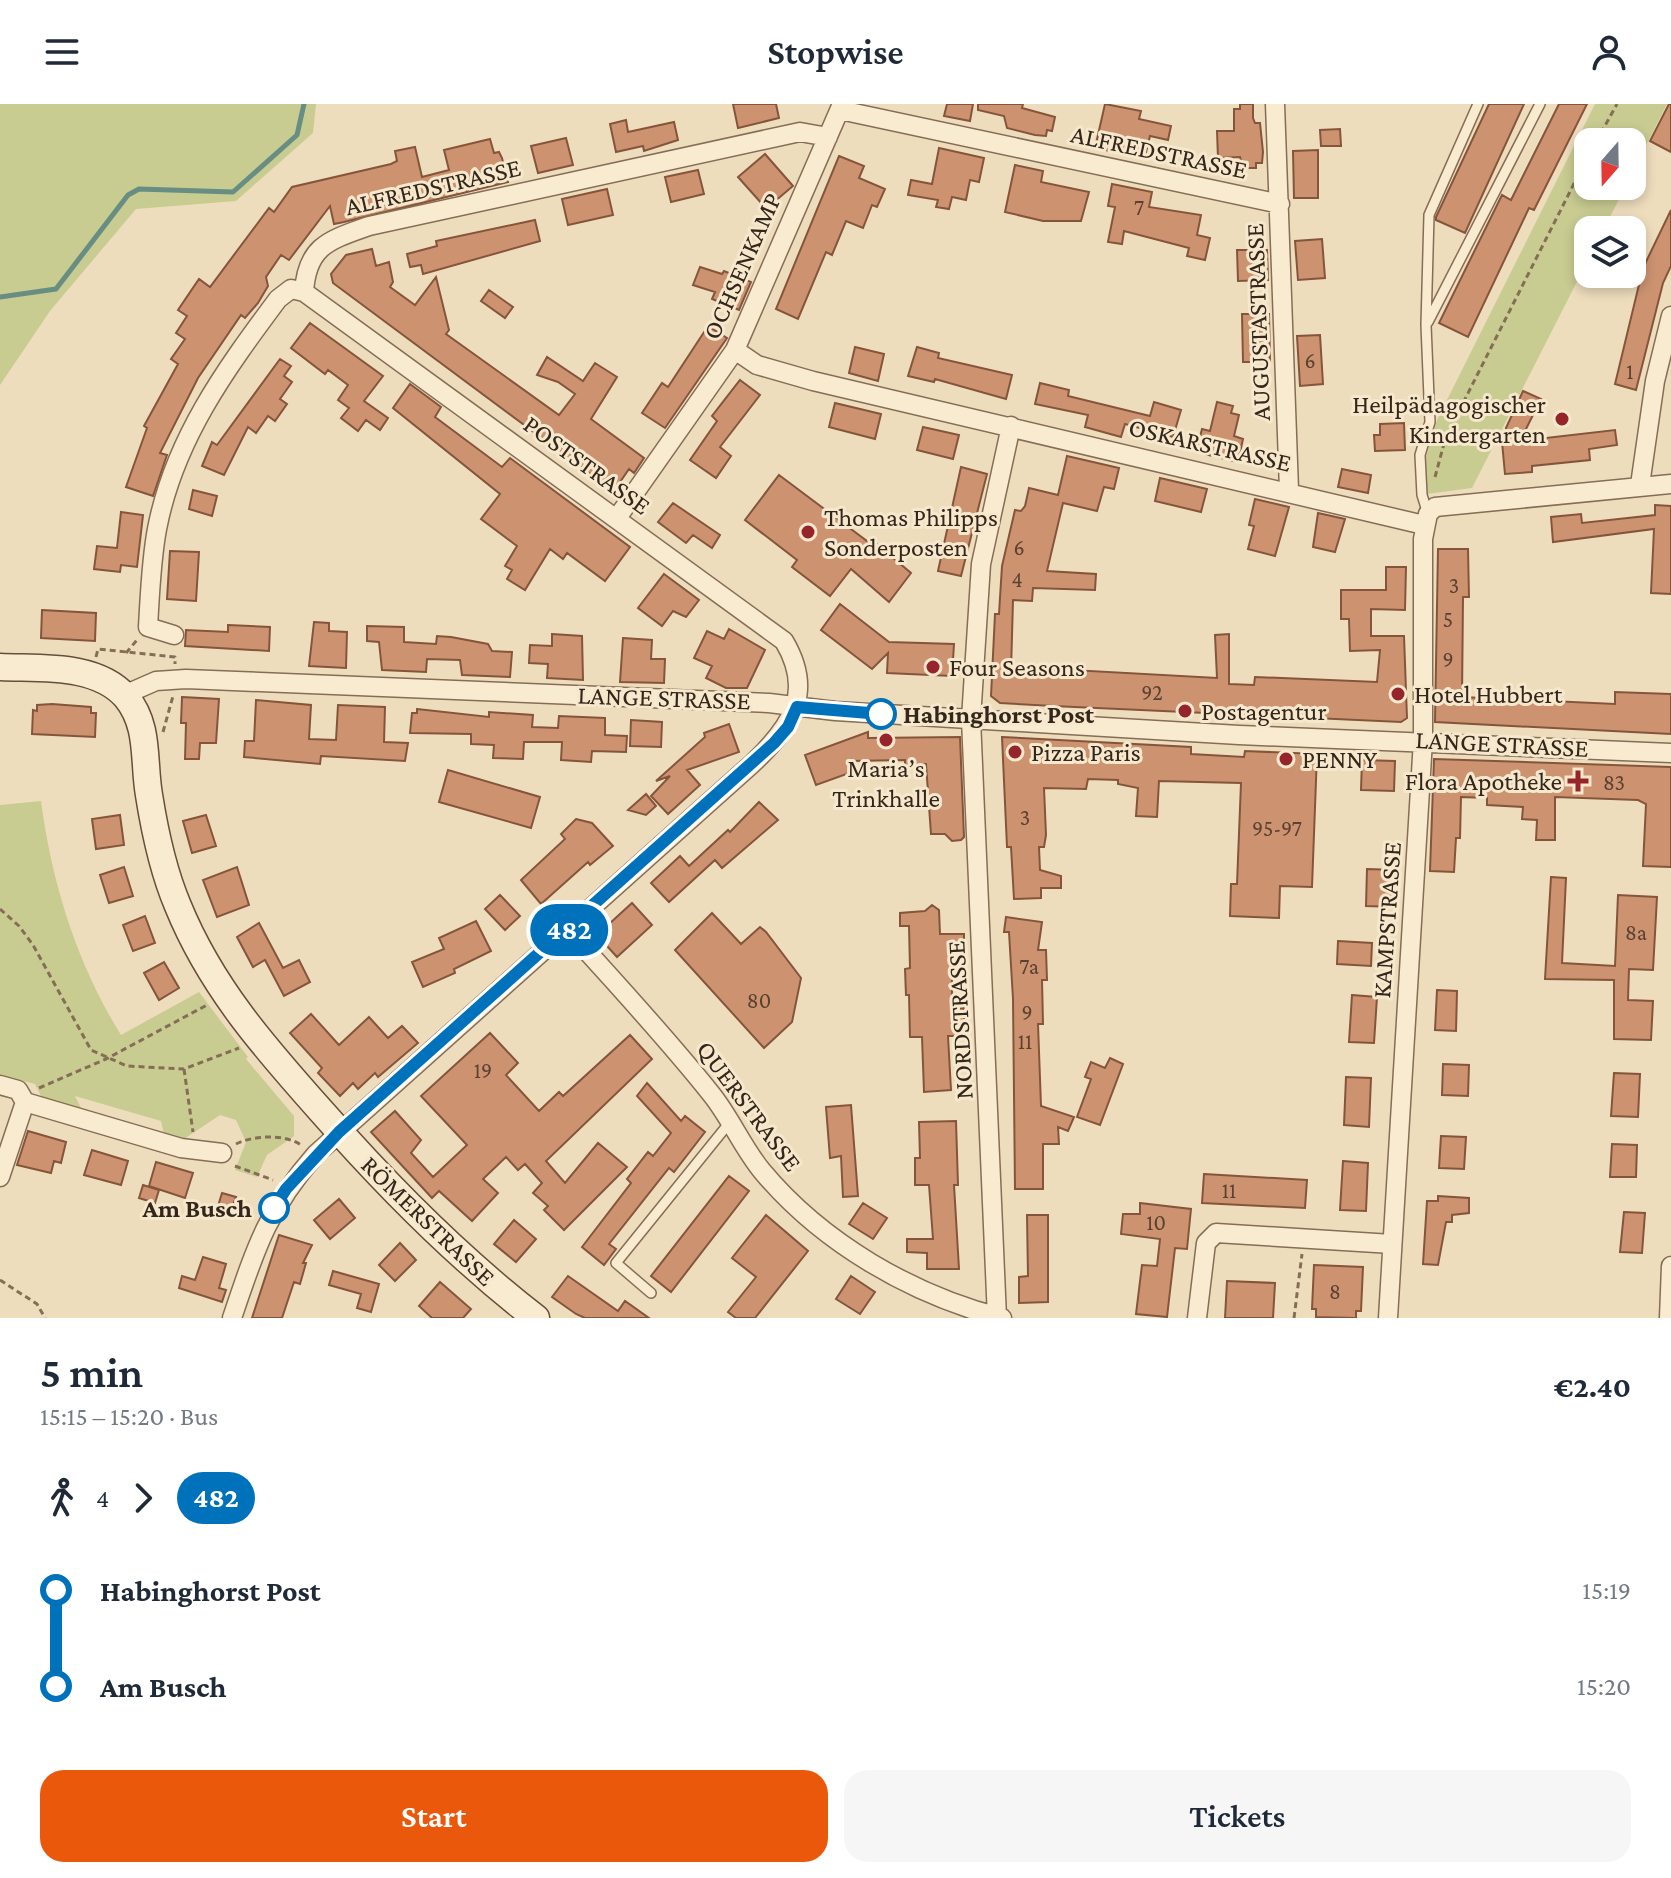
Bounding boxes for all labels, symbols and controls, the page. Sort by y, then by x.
icon: menu [40,30,84,74]
icon: person [1587,30,1631,74]
text: Stopwise [767,32,904,72]
street label: ALFREDSTRASSE [1068,119,1250,185]
north arrow [1574,128,1646,200]
map controls [1574,128,1646,288]
street label: ALFREDSTRASSE [342,153,524,221]
street label: OCHSENKAMP [697,188,787,344]
house number: 7 [1134,195,1144,220]
button: layers [1574,216,1646,288]
street label: AUGUSTASTRASSE [1240,223,1276,421]
house number: 6 [1304,348,1316,373]
house number: 1 [1626,359,1634,384]
place label: Heilpädagogischer Kindergarten [1352,390,1546,449]
street label: POSTSTRASSE [518,409,656,521]
marker: Heilpädagogischer Kindergarten [1553,410,1571,428]
street label: OSKARSTRASSE [1126,412,1294,478]
place label: Thomas Philipps Sonderposten [824,503,998,562]
marker: Thomas Philipps Sonderposten [799,523,817,541]
house number: 6 [1013,535,1025,560]
house number: 4 [1011,567,1023,592]
house number: 3 [1449,573,1459,598]
house number: 5 [1443,607,1453,632]
house number: 9 [1442,647,1454,672]
place label: Four Seasons [949,653,1085,682]
marker: Four Seasons [924,658,942,676]
street label: LANGE STRASSE [577,680,751,716]
house number: 92 [1141,680,1163,705]
place label: Hotel Hubbert [1414,680,1563,709]
marker: Hotel Hubbert [1389,685,1407,703]
place label: Postagentur [1201,697,1327,726]
marker: Habinghorst Post [866,699,896,729]
place label: Habinghorst Post [903,700,1095,729]
marker: Postagentur [1176,702,1194,720]
street label: LANGE STRASSE [1415,725,1589,763]
marker: Maria’s Trinkhalle [877,731,895,749]
place label: Pizza Paris [1031,738,1141,767]
marker: Pizza Paris [1006,743,1024,761]
place label: PENNY [1302,745,1377,774]
marker: PENNY [1277,750,1295,768]
place label: Maria’s Trinkhalle [832,754,940,813]
place label: Flora Apotheke [1405,767,1562,796]
house number: 83 [1603,770,1625,795]
marker: Flora Apotheke [1569,772,1587,790]
house number: 3 [1020,805,1030,830]
house number: 95-97 [1252,816,1302,841]
street label: KAMPSTRASSE [1367,841,1407,999]
line badge: 482 [523,904,615,956]
text: 482 [546,914,592,945]
house number: 8a [1625,920,1647,945]
street label: NORDSTRASSE [941,940,979,1100]
house number: 7a [1019,954,1039,979]
house number: 80 [747,988,771,1013]
house number: 9 [1021,1000,1033,1025]
house number: 11 [1018,1029,1032,1054]
street label: QUERSTRASSE [691,1035,807,1177]
house number: 19 [474,1058,492,1083]
street label: RÖMERSTRASSE [355,1150,501,1292]
house number: 11 [1222,1178,1236,1203]
marker: Am Busch [259,1193,289,1223]
place label: Am Busch [141,1194,252,1223]
house number: 10 [1146,1210,1166,1235]
house number: 8 [1329,1279,1341,1304]
text: 5 min [40,1348,143,1396]
text: €2.40 [1554,1370,1631,1403]
text: 15:15 – 15:20 · Bus [40,1402,218,1431]
icon: walk [40,1476,84,1520]
icon: forward [121,1476,165,1520]
text: 482 [193,1482,239,1513]
text: 4 [96,1484,109,1513]
text: Habinghorst Post [100,1574,321,1607]
text: 15:19 [1582,1576,1631,1605]
text: Am Busch [100,1670,226,1703]
text: 15:20 [1577,1672,1631,1701]
button: Start [40,1770,828,1862]
button: Tickets [844,1770,1631,1862]

